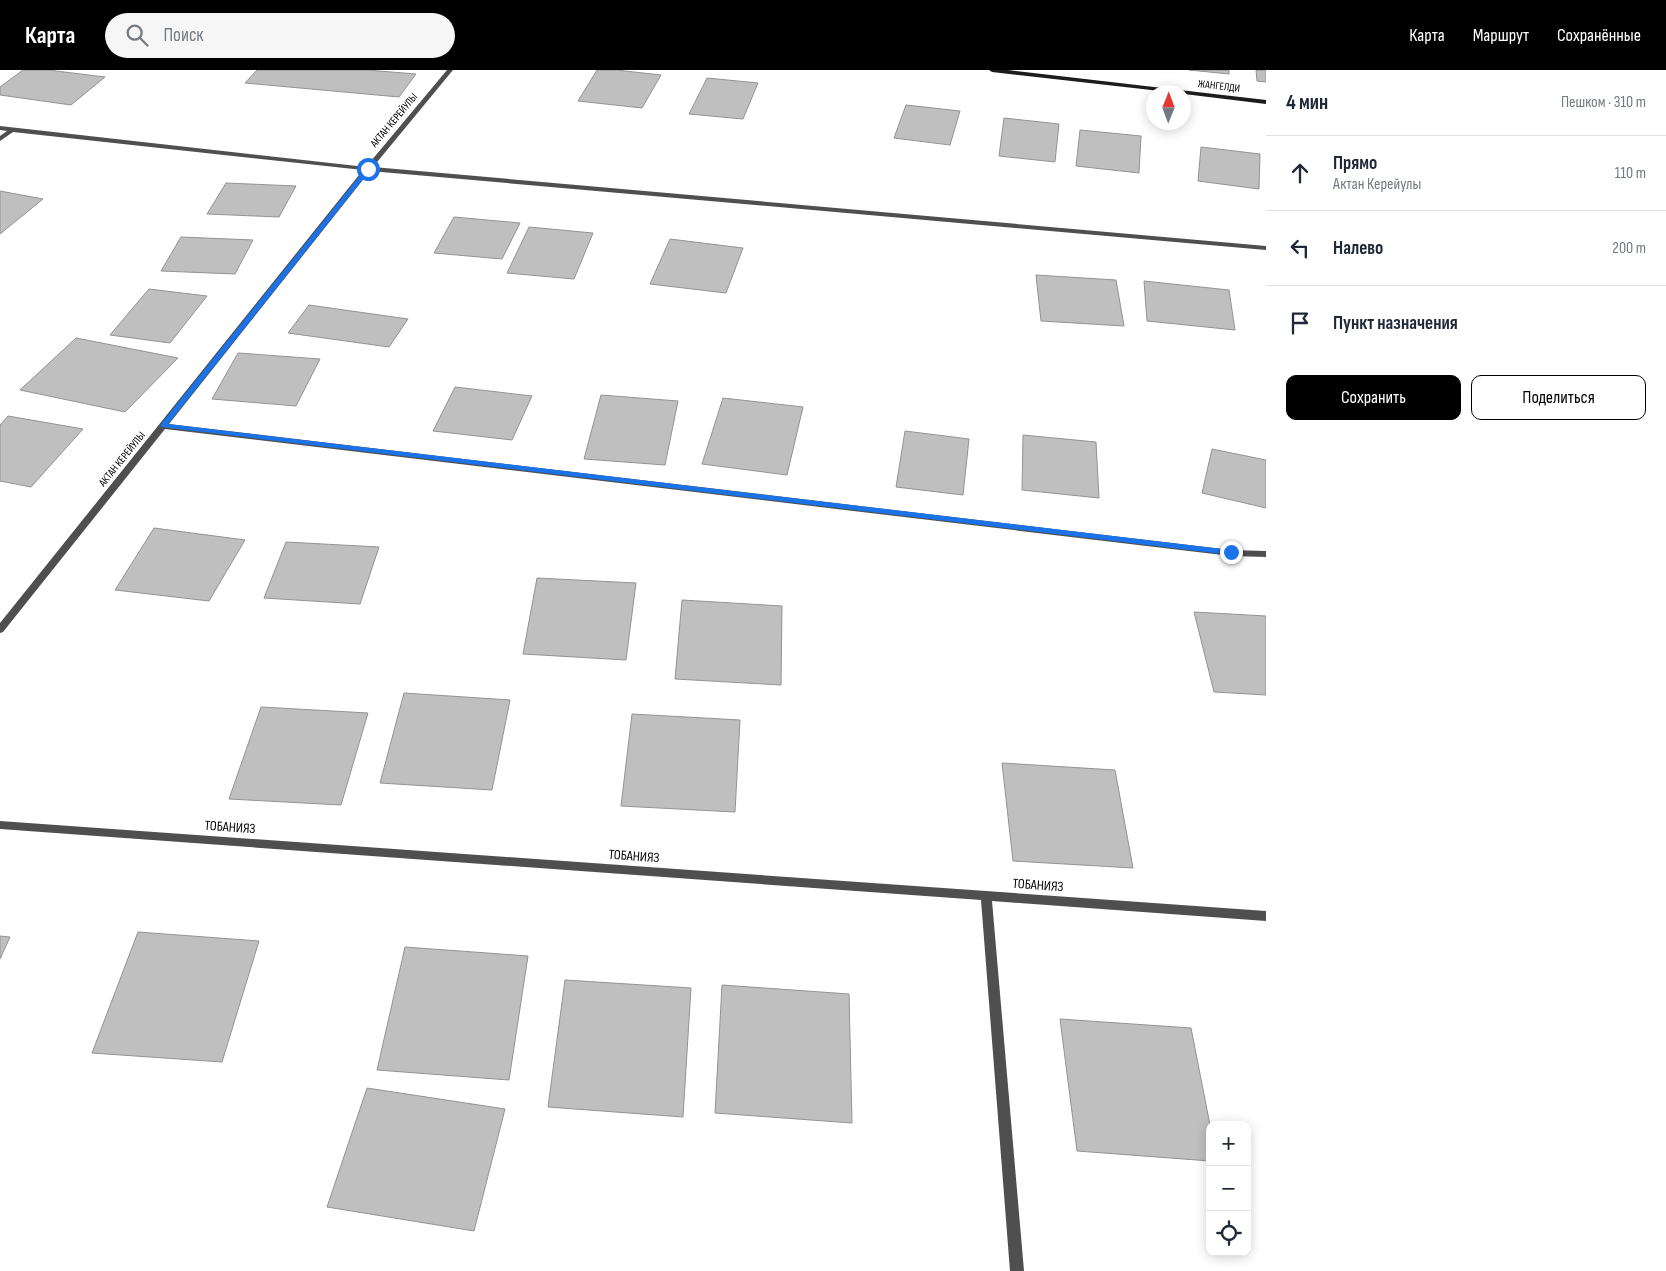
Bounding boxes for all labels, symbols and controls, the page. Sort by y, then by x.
search box [105,13,455,58]
text: Карта [25,21,75,50]
icon: search [123,21,151,49]
text: Поиск [163,24,204,47]
text: Карта [1409,25,1445,46]
text: Маршрут [1473,25,1529,46]
text: Сохранённые [1557,25,1641,46]
street label: ЖАНГЕЛДИ [1197,77,1241,95]
north arrow [1146,85,1191,130]
street label: АКТАН КЕРЕЙУЛЫ [366,90,420,150]
text: 4 мин [1286,90,1328,115]
text: Пешком · 310 m [1561,93,1646,112]
text: Прямо [1333,152,1377,175]
route start [357,158,380,181]
icon: ahead [1286,159,1314,187]
text: 110 m [1615,164,1646,183]
text: Актан Керейулы [1333,175,1421,194]
icon: left [1286,234,1314,262]
text: Налево [1333,237,1383,260]
text: 200 m [1612,239,1646,258]
icon: arrive [1286,309,1314,337]
text: Пункт назначения [1333,312,1458,335]
button: Сохранить [1286,375,1461,420]
button: Поделиться [1471,375,1646,420]
street label: АКТАН КЕРЕЙУЛЫ [95,428,148,490]
route end [1220,541,1243,564]
street label: ТОБАНИЯЗ [204,817,256,837]
street label: ТОБАНИЯЗ [608,846,660,866]
street label: ТОБАНИЯЗ [1012,875,1064,895]
map controls [1206,1121,1251,1256]
button: + [1206,1121,1251,1166]
button: − [1206,1166,1251,1211]
button: locate [1206,1211,1251,1256]

